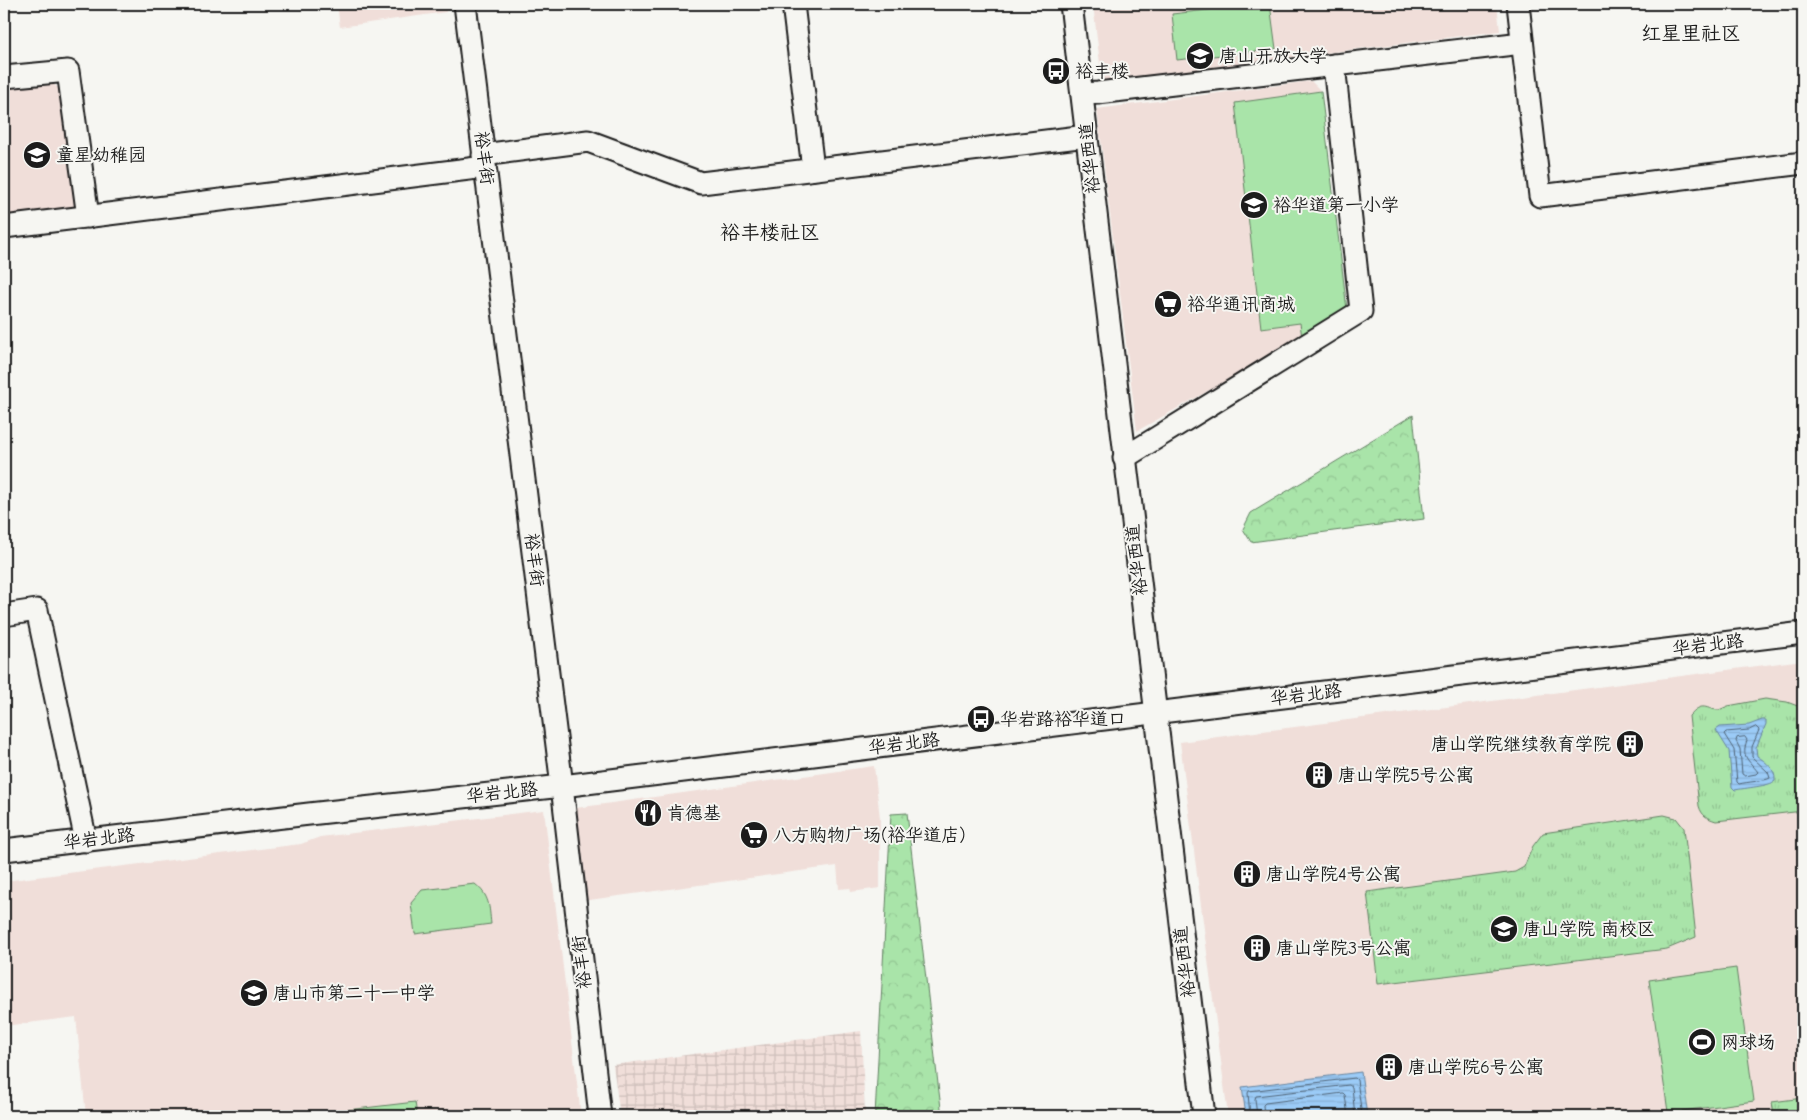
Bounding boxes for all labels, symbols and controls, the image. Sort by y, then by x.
district label: 红星里社区 [1641,22,1741,45]
school or university icon: 唐山开放大学 [1185,41,1215,71]
place label: 唐山开放大学 [1219,46,1327,67]
bus stop icon: 裕丰楼 [1041,56,1071,86]
place label: 裕丰楼 [1075,61,1129,82]
street label: 裕华西道 [1076,121,1104,195]
street label: 裕丰街 [470,130,498,186]
school or university icon: 童星幼稚园 [22,140,52,170]
place label: 童星幼稚园 [56,145,146,166]
school or university icon: 裕华道第一小学 [1239,190,1269,220]
place label: 裕华道第一小学 [1273,195,1399,216]
district label: 裕丰楼社区 [720,221,820,244]
supermarket icon: 裕华通讯商城 [1153,289,1183,319]
place label: 裕华通讯商城 [1187,294,1295,315]
street label: 裕华西道 [1122,523,1152,597]
street label: 裕丰街 [520,532,548,588]
street label: 华岩北路 [1671,630,1745,660]
street label: 华岩北路 [1269,680,1343,710]
bus stop icon: 华岩路裕华道口 [966,704,996,734]
place label: 华岩路裕华道口 [1000,709,1126,730]
street label: 华岩北路 [867,729,941,759]
building icon: 唐山学院继续教育学院 [1615,729,1645,759]
place label: 唐山学院继续教育学院 [1431,734,1611,755]
building icon: 唐山学院5号公寓 [1304,760,1334,790]
place label: 唐山学院5号公寓 [1338,765,1474,786]
street label: 华岩北路 [465,779,539,807]
restaurant icon: 肯德基 [633,798,663,828]
place label: 肯德基 [667,803,721,824]
supermarket icon: 八方购物广场(裕华道店) [739,820,769,850]
street label: 华岩北路 [62,824,136,854]
place label: 八方购物广场(裕华道店) [773,825,965,846]
building icon: 唐山学院4号公寓 [1232,859,1262,889]
place label: 唐山学院4号公寓 [1266,864,1401,885]
school or university icon: 唐山学院 南校区 [1489,914,1519,944]
place label: 唐山学院 南校区 [1523,919,1655,940]
street label: 裕华西道 [1170,925,1200,999]
building icon: 唐山学院3号公寓 [1242,933,1272,963]
street label: 裕丰街 [568,934,596,990]
place label: 唐山学院3号公寓 [1276,938,1411,959]
school or university icon: 唐山市第二十一中学 [239,978,269,1008]
place label: 唐山市第二十一中学 [273,983,435,1004]
sports icon: 网球场 [1687,1027,1717,1057]
place label: 网球场 [1721,1032,1775,1053]
building icon: 唐山学院6号公寓 [1374,1052,1404,1082]
place label: 唐山学院6号公寓 [1408,1057,1544,1078]

